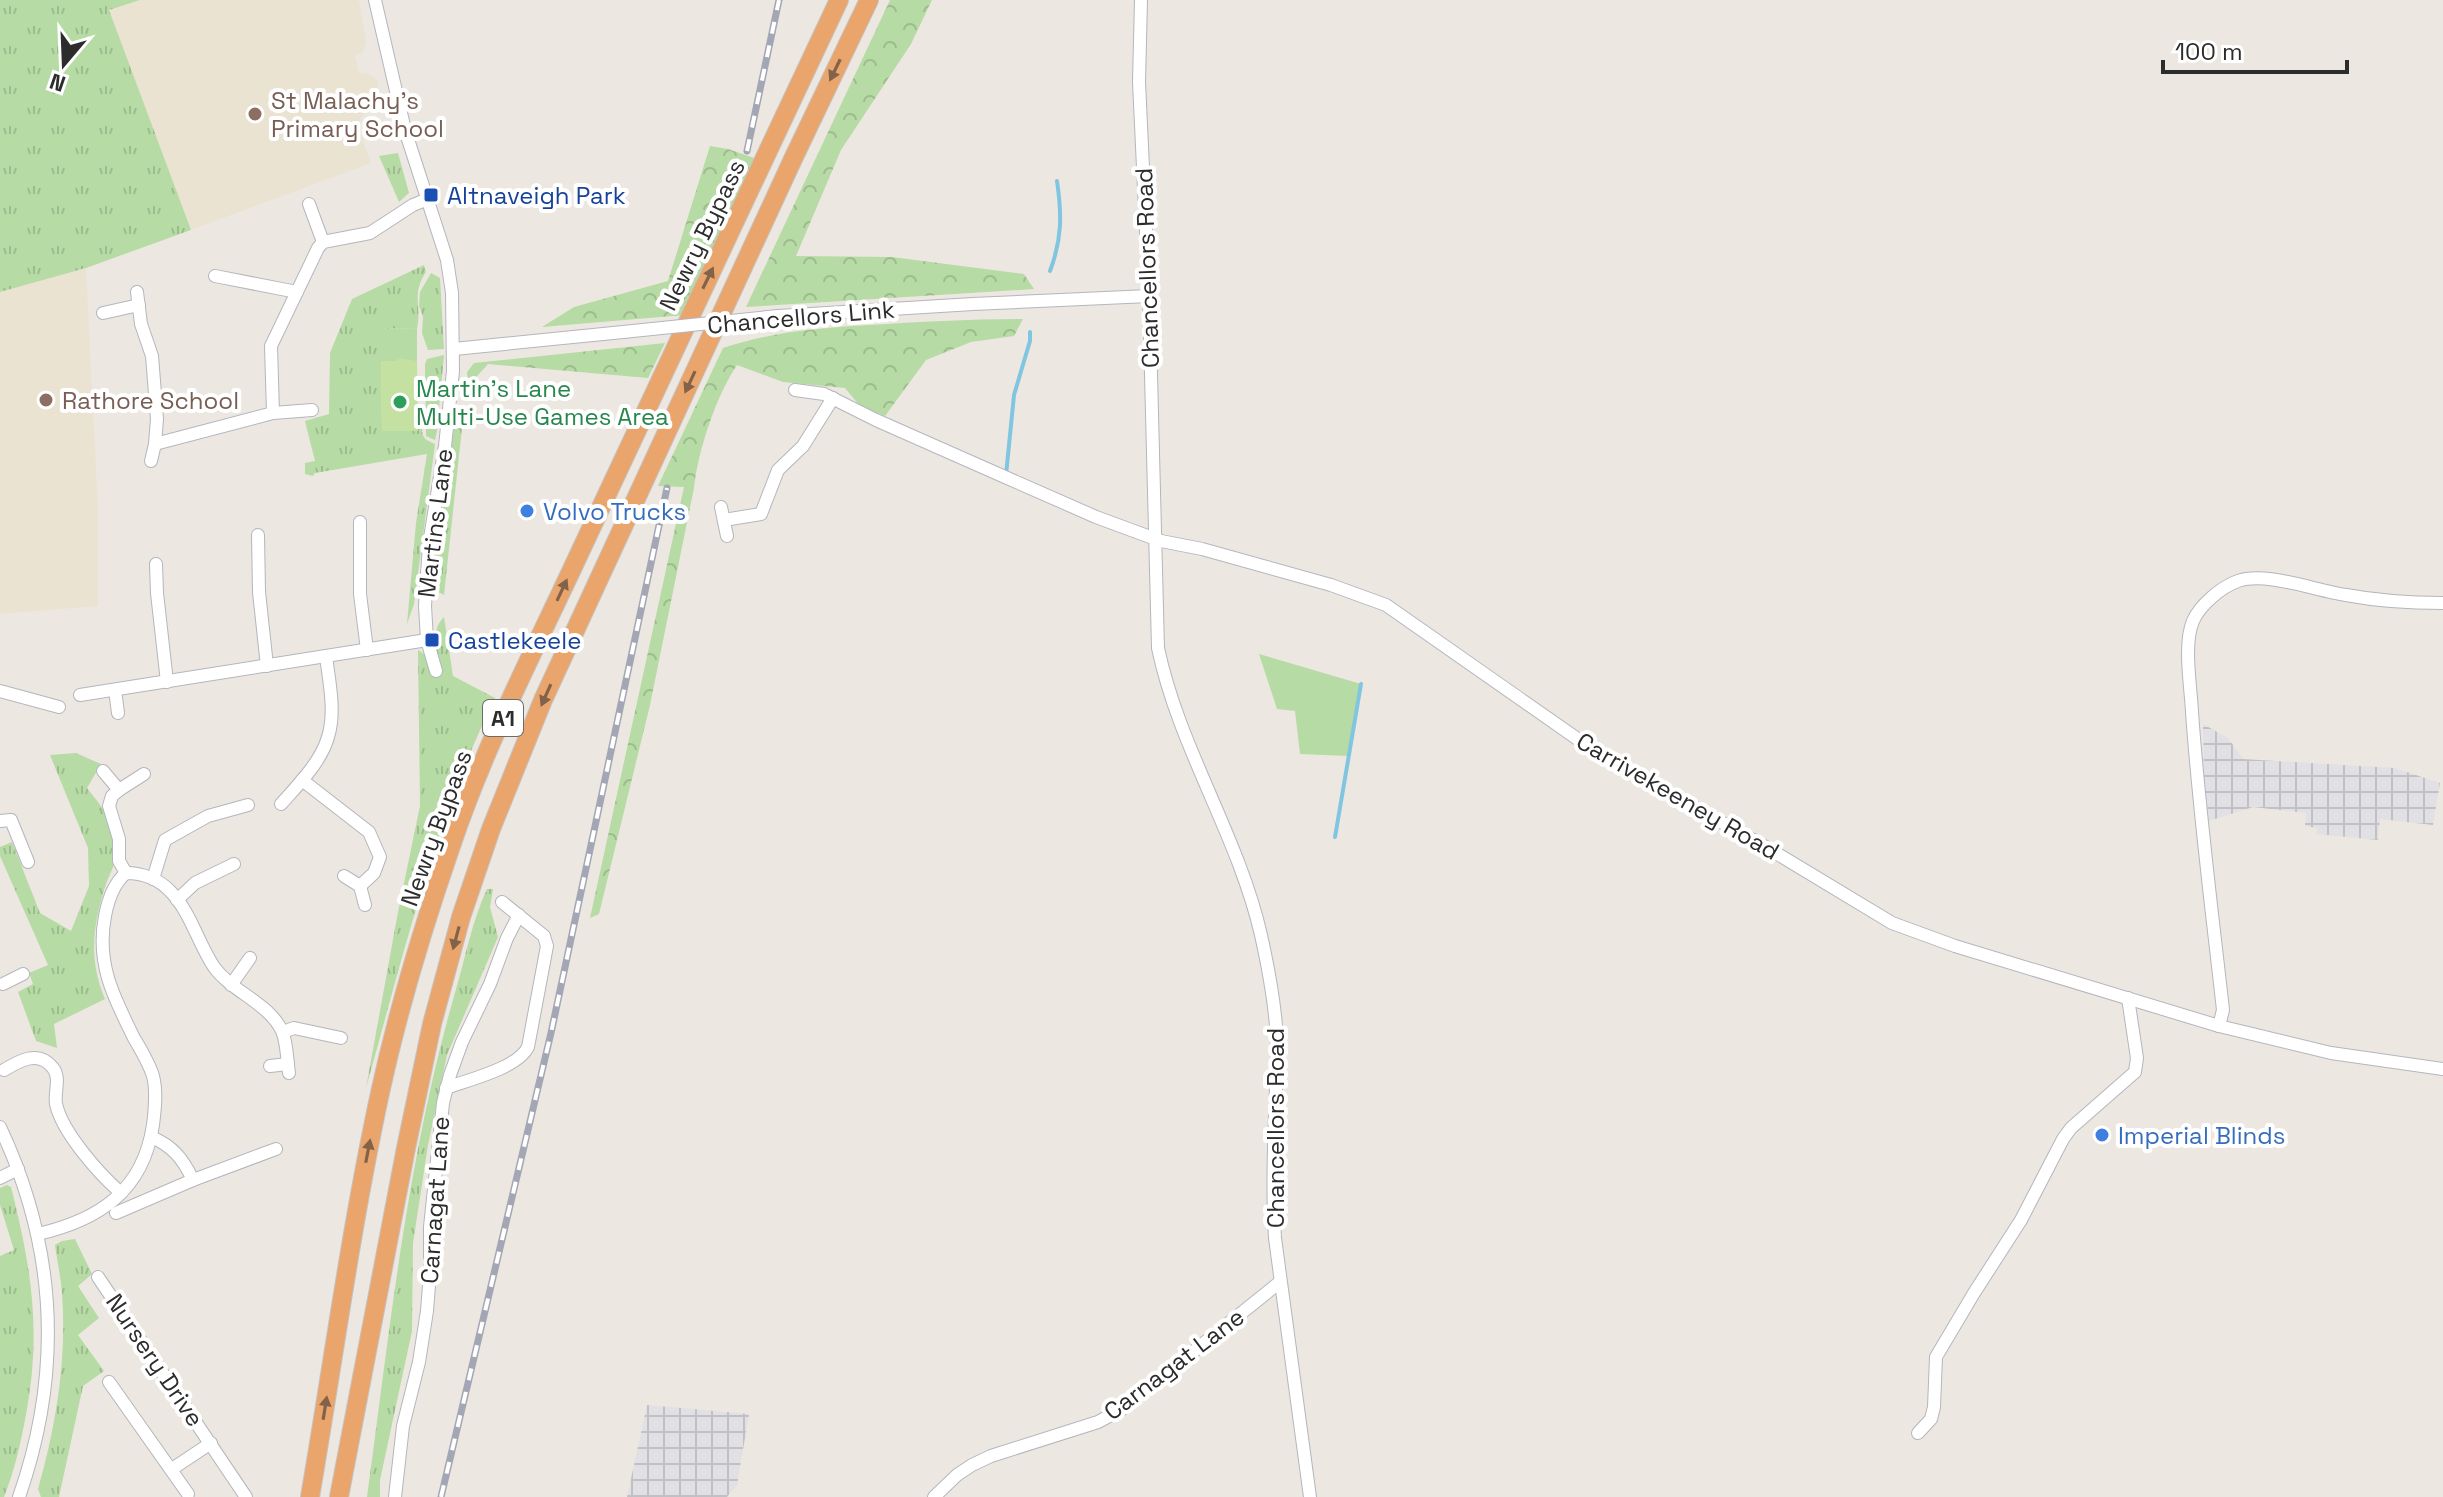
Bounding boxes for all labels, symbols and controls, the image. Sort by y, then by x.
north arrow [24,24,104,104]
scale bar [2163,24,2347,74]
text: 100 m [2175,36,2243,67]
one-way arrow [828,59,842,82]
text: N [46,67,69,99]
place label: St Malachy's Primary School [271,85,444,144]
marker: St Malachy's Primary School [246,105,264,123]
street label: Newry Bypass [652,154,752,316]
street label: Chancellors Road [1128,167,1166,369]
place label: Altnaveigh Park [447,180,626,211]
marker: Altnaveigh Park [422,186,440,204]
one-way arrow [701,266,715,290]
street label: Chancellors Link [706,293,896,341]
one-way arrow [683,371,697,394]
place label: Martin's Lane Multi-Use Games Area [416,373,669,432]
place label: Rathore School [62,385,239,416]
marker: Rathore School [37,391,55,409]
marker: Martin's Lane Multi-Use Games Area [391,393,409,411]
street label: Martins Lane [410,447,460,599]
place label: Volvo Trucks [543,496,686,527]
marker: Volvo Trucks [518,502,536,520]
one-way arrow [556,578,569,602]
place label: Castlekeele [448,625,581,656]
marker: Castlekeele [423,631,441,649]
one-way arrow [539,683,552,706]
road number: A1 [483,700,523,736]
street label: Carrivekeeney Road [1571,725,1785,867]
street label: Newry Bypass [393,746,479,910]
one-way arrow [449,926,461,951]
street label: Chancellors Road [1260,1028,1291,1228]
street label: Carnagat Lane [414,1115,456,1285]
place label: Imperial Blinds [2118,1120,2285,1151]
marker: Imperial Blinds [2093,1126,2111,1144]
one-way arrow [362,1139,375,1164]
street label: Nursery Drive [99,1288,211,1432]
street label: Carnagat Lane [1098,1301,1250,1427]
one-way arrow [319,1395,332,1420]

